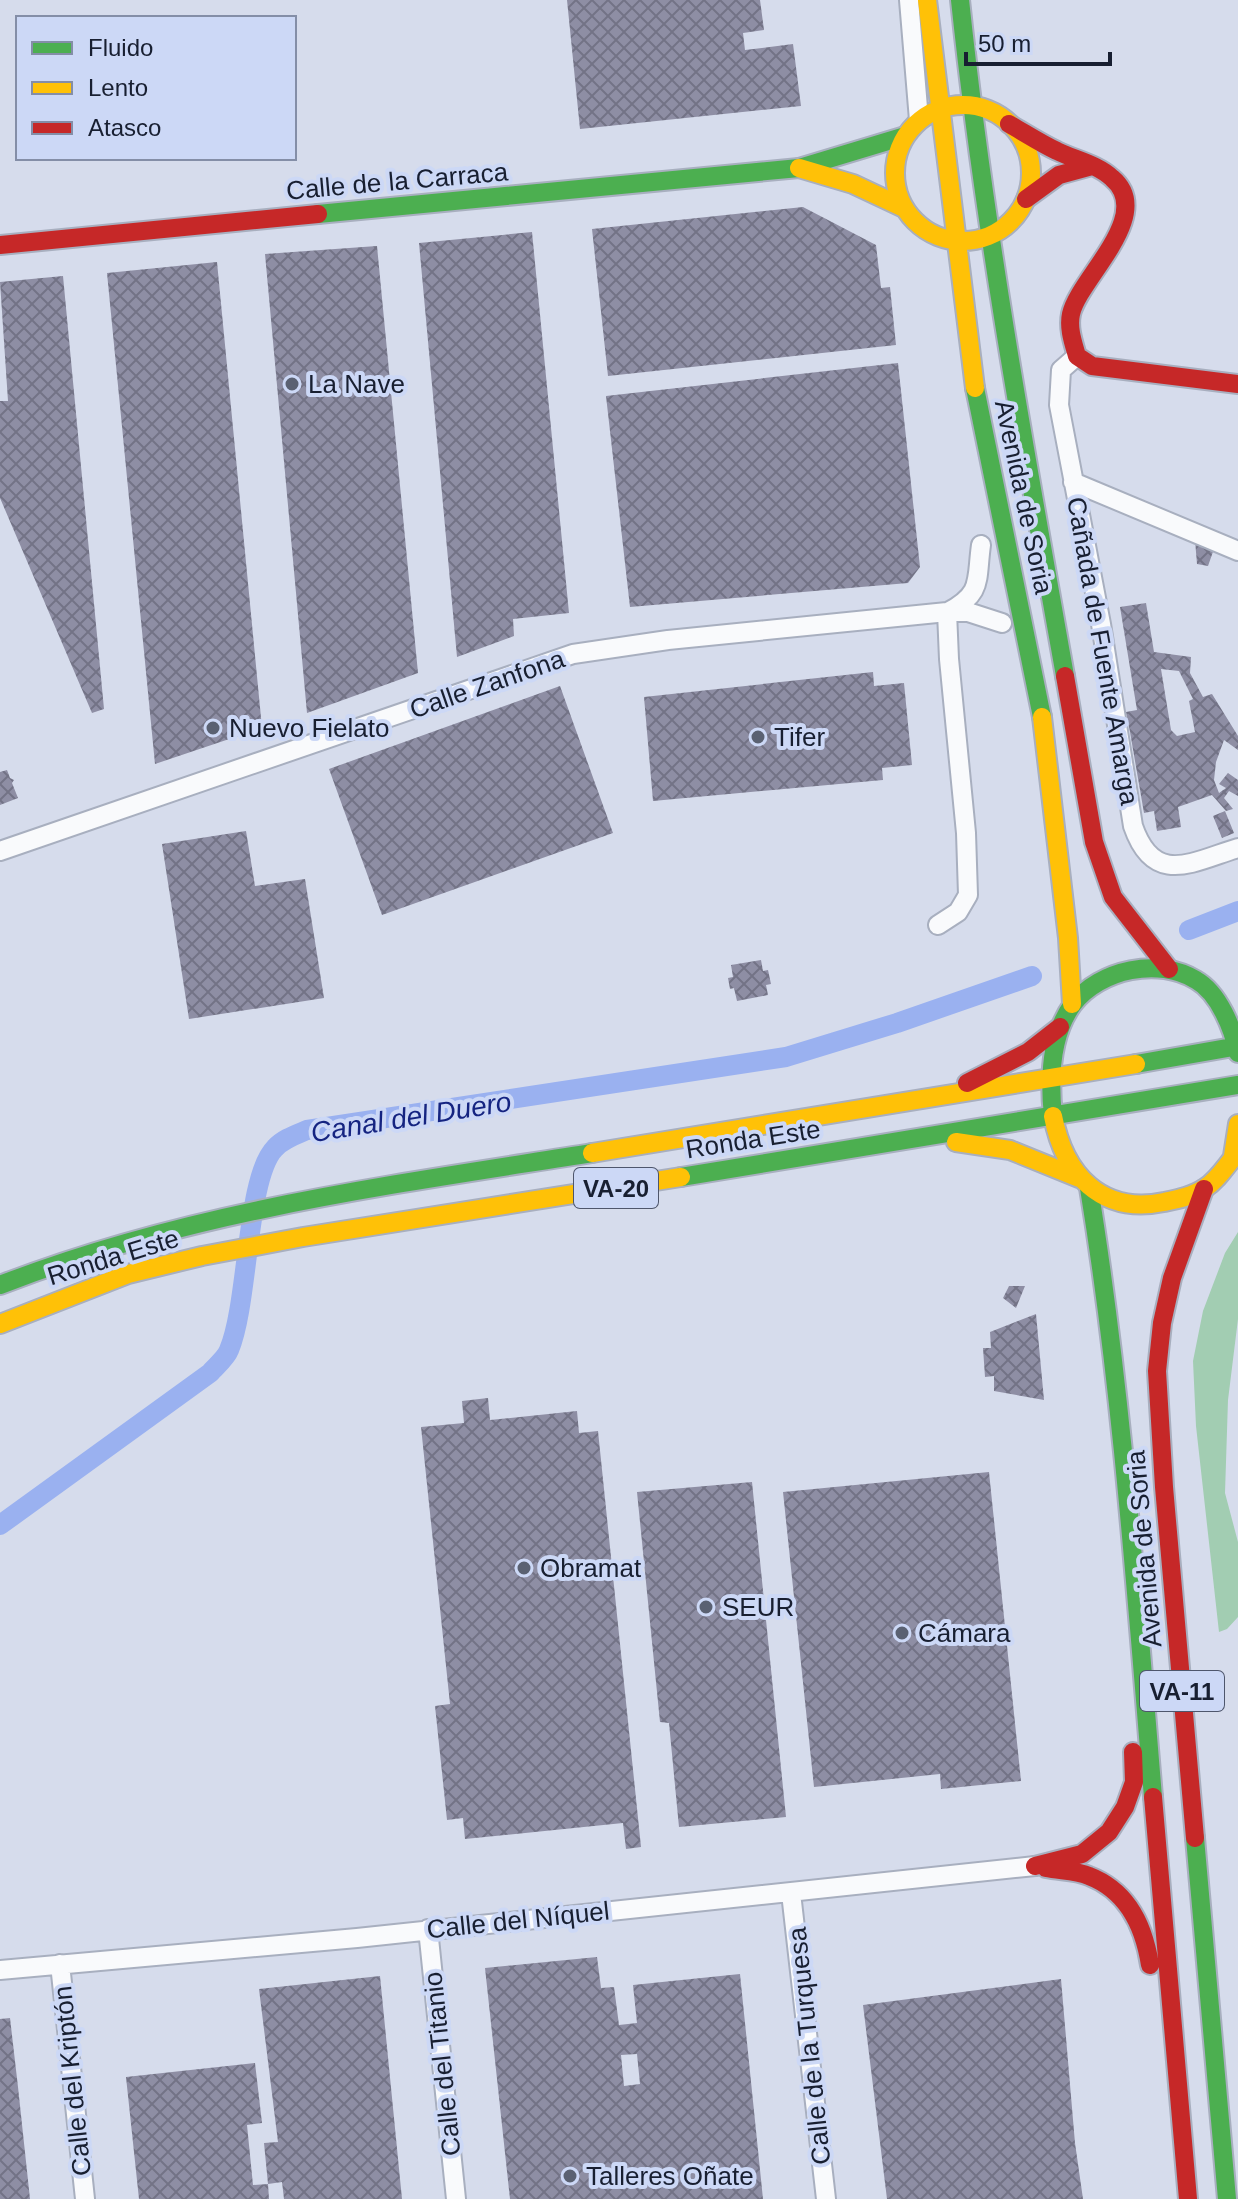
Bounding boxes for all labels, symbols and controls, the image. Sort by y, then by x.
legend [16,16,296,160]
scale bar [966,16,1110,66]
text: 50 m [978,30,1031,57]
text: Fluido [88,34,153,61]
text: Lento [88,74,148,101]
text: Atasco [88,114,161,141]
street label: Calle de la Carraca [285,156,510,206]
place label: La Nave [308,369,405,399]
marker: La Nave [283,375,301,393]
street label: Avenida de Soria [989,397,1059,597]
street label: Cañada de Fuente Amarga [1061,495,1145,808]
street label: Calle Zanfona [406,643,569,725]
place label: Nuevo Fielato [229,713,389,743]
marker: Nuevo Fielato [204,719,222,737]
place label: Tifer [774,722,825,752]
marker: Tifer [749,728,767,746]
water label: Canal del Duero [309,1086,513,1148]
street label: Ronda Este [684,1114,822,1164]
road number: VA-20 [574,1168,658,1208]
street label: Ronda Este [44,1223,182,1291]
street label: Avenida de Soria [1120,1449,1168,1649]
place label: Obramat [540,1553,642,1583]
marker: Obramat [515,1559,533,1577]
place label: SEUR [722,1592,794,1622]
marker: SEUR [697,1598,715,1616]
place label: Cámara [918,1618,1011,1648]
marker: Cámara [893,1624,911,1642]
road number: VA-11 [1140,1671,1224,1711]
street label: Calle del Níquel [425,1895,611,1945]
street label: Calle de la Turquesa [782,1925,836,2166]
street label: Calle del Titanio [417,1970,467,2158]
street label: Calle del Kriptón [47,1985,97,2177]
place label: Talleres Oñate [586,2161,754,2191]
marker: Talleres Oñate [561,2167,579,2185]

